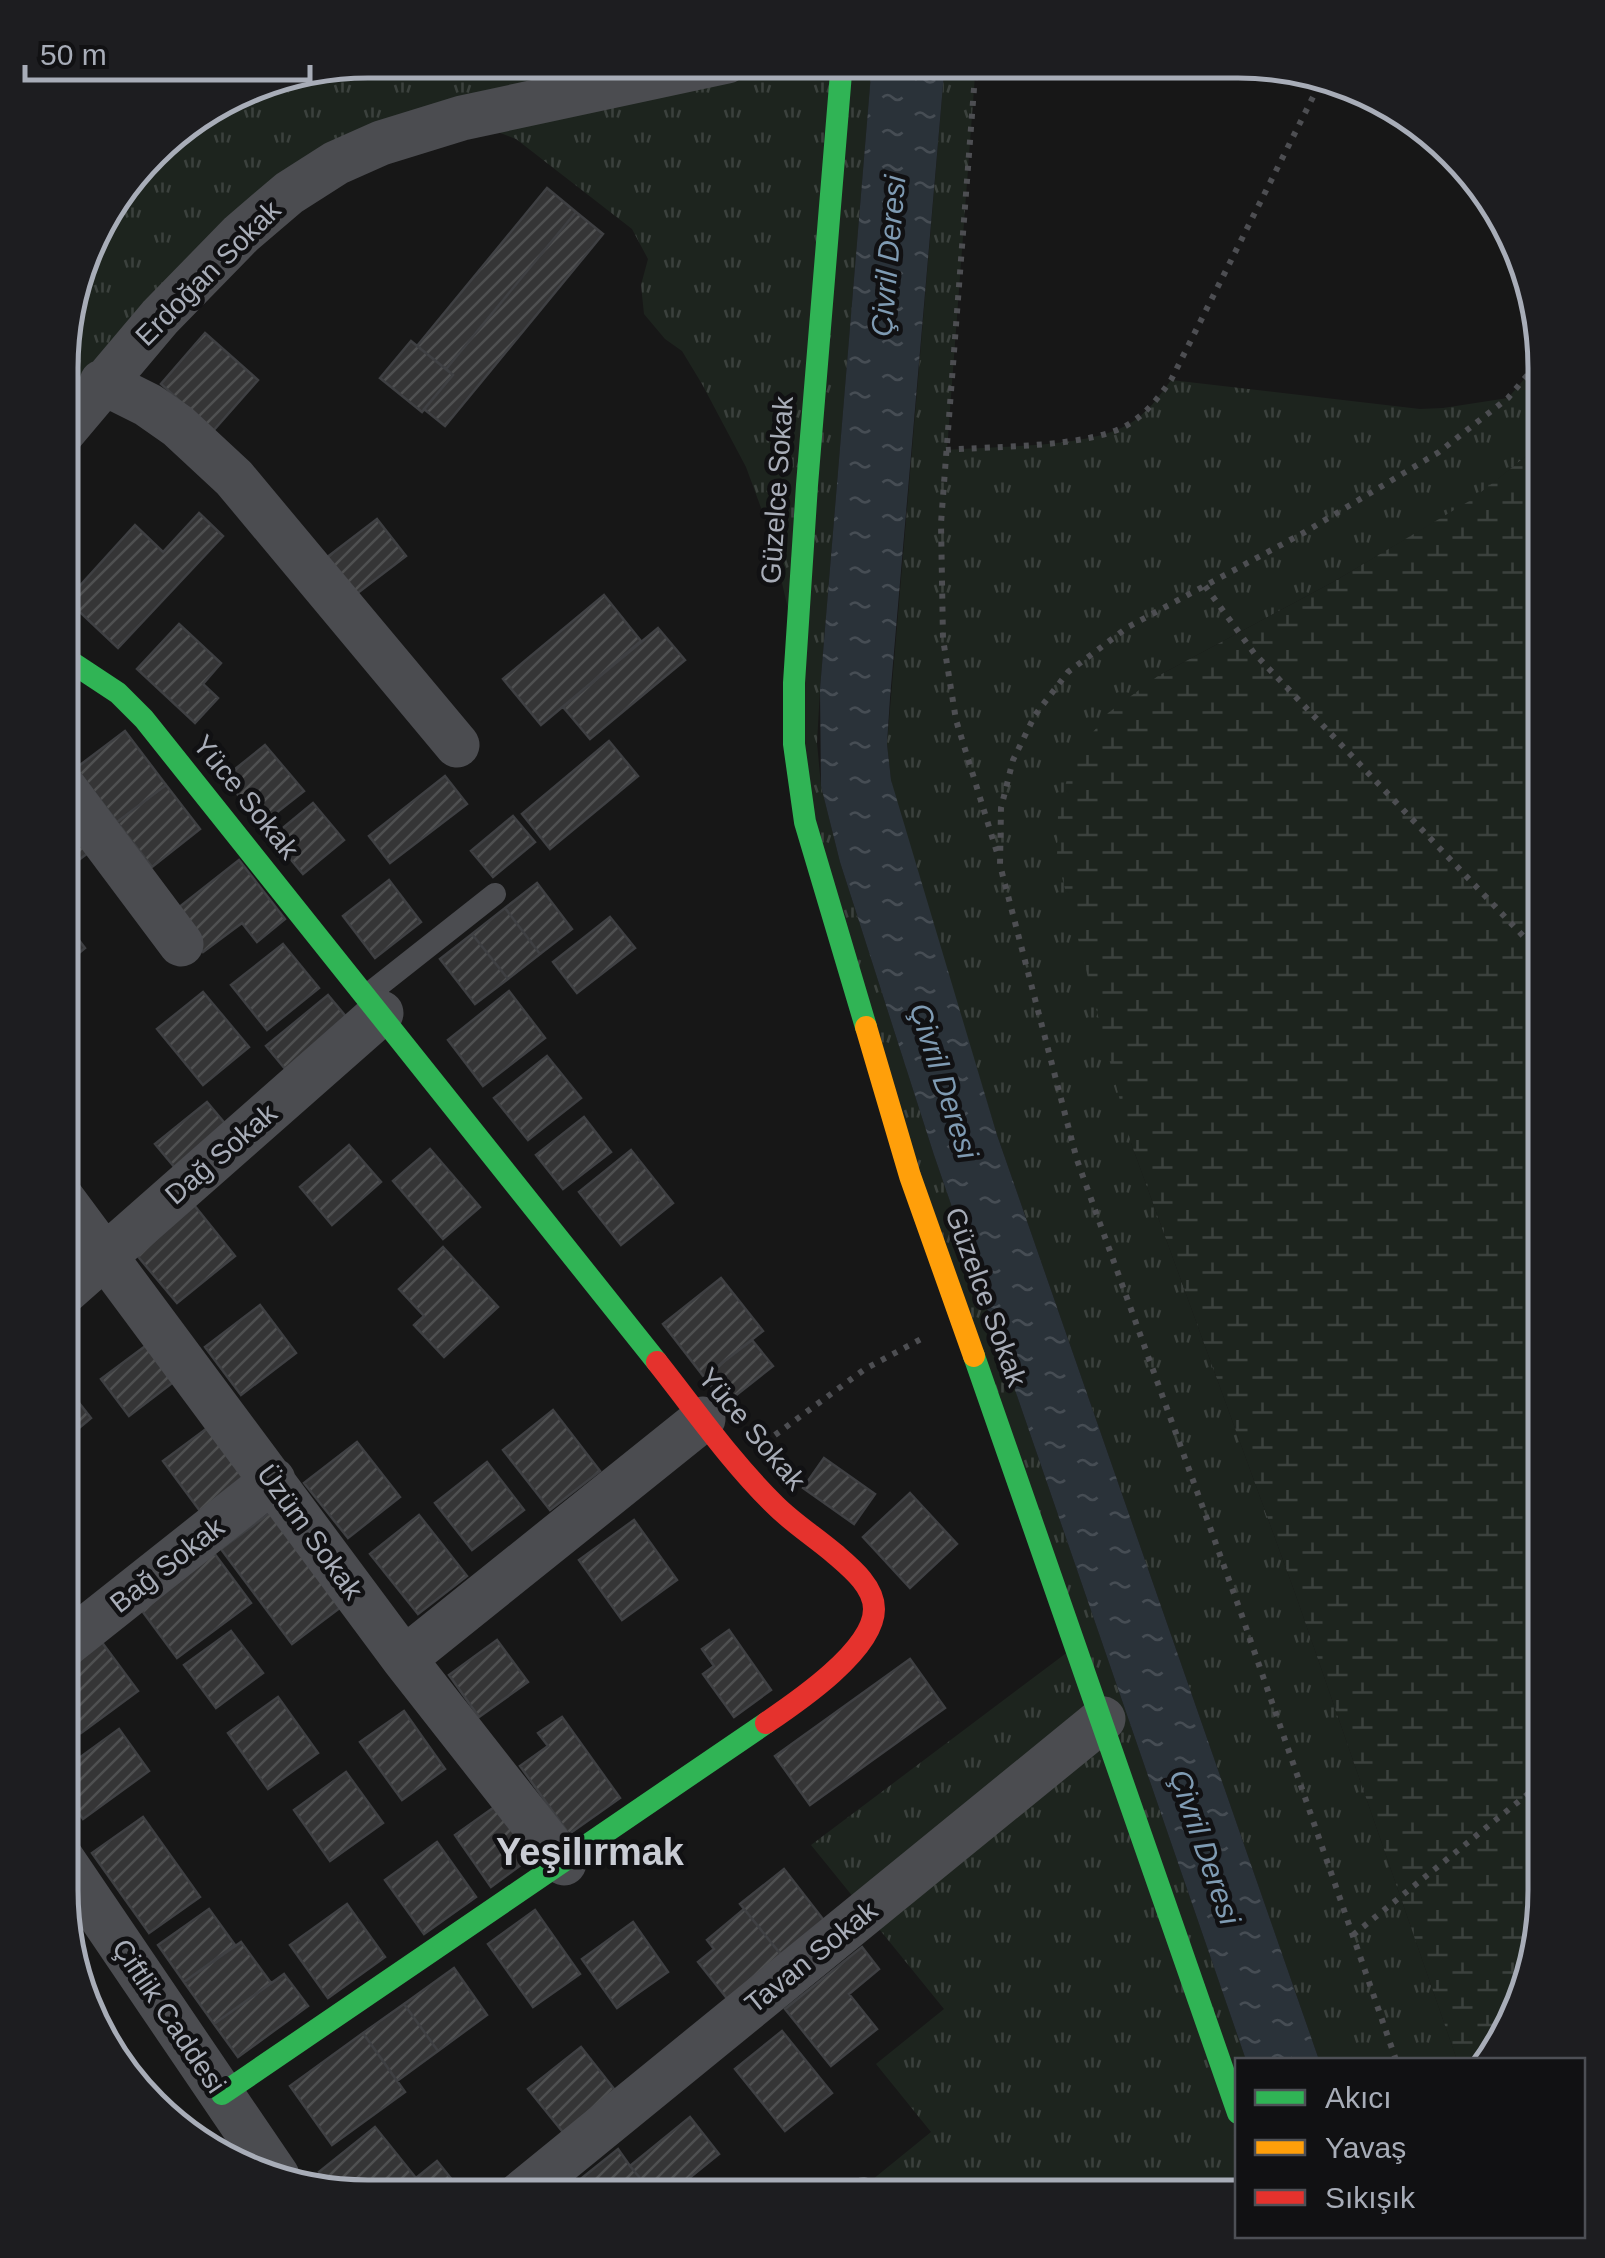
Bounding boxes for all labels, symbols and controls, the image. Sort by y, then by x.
scale bar [25,20,310,82]
text: 50 m [40,38,107,71]
water label: Çivril Deresi [865,173,912,338]
street label: Erdoğan Sokak [129,194,287,352]
street label: Güzelce Sokak [755,394,799,585]
street label: Yüce Sokak [187,729,306,866]
water label: Çivril Deresi [903,999,985,1164]
street label: Dağ Sokak [159,1097,284,1211]
street label: Güzelce Sokak [939,1203,1033,1392]
street label: Yüce Sokak [692,1362,813,1497]
street label: Üzüm Sokak [251,1459,370,1606]
street label: Bağ Sokak [104,1510,231,1619]
water label: Çivril Deresi [1163,1765,1247,1930]
district label: Yeşilırmak [496,1831,685,1873]
street label: Tavan Sokak [739,1894,884,2019]
street label: Çiftlik Caddesi [106,1933,232,2099]
legend [1235,2058,1585,2238]
text: Akıcı [1325,2081,1392,2114]
text: Yavaş [1325,2131,1406,2164]
text: Sıkışık [1325,2181,1416,2214]

